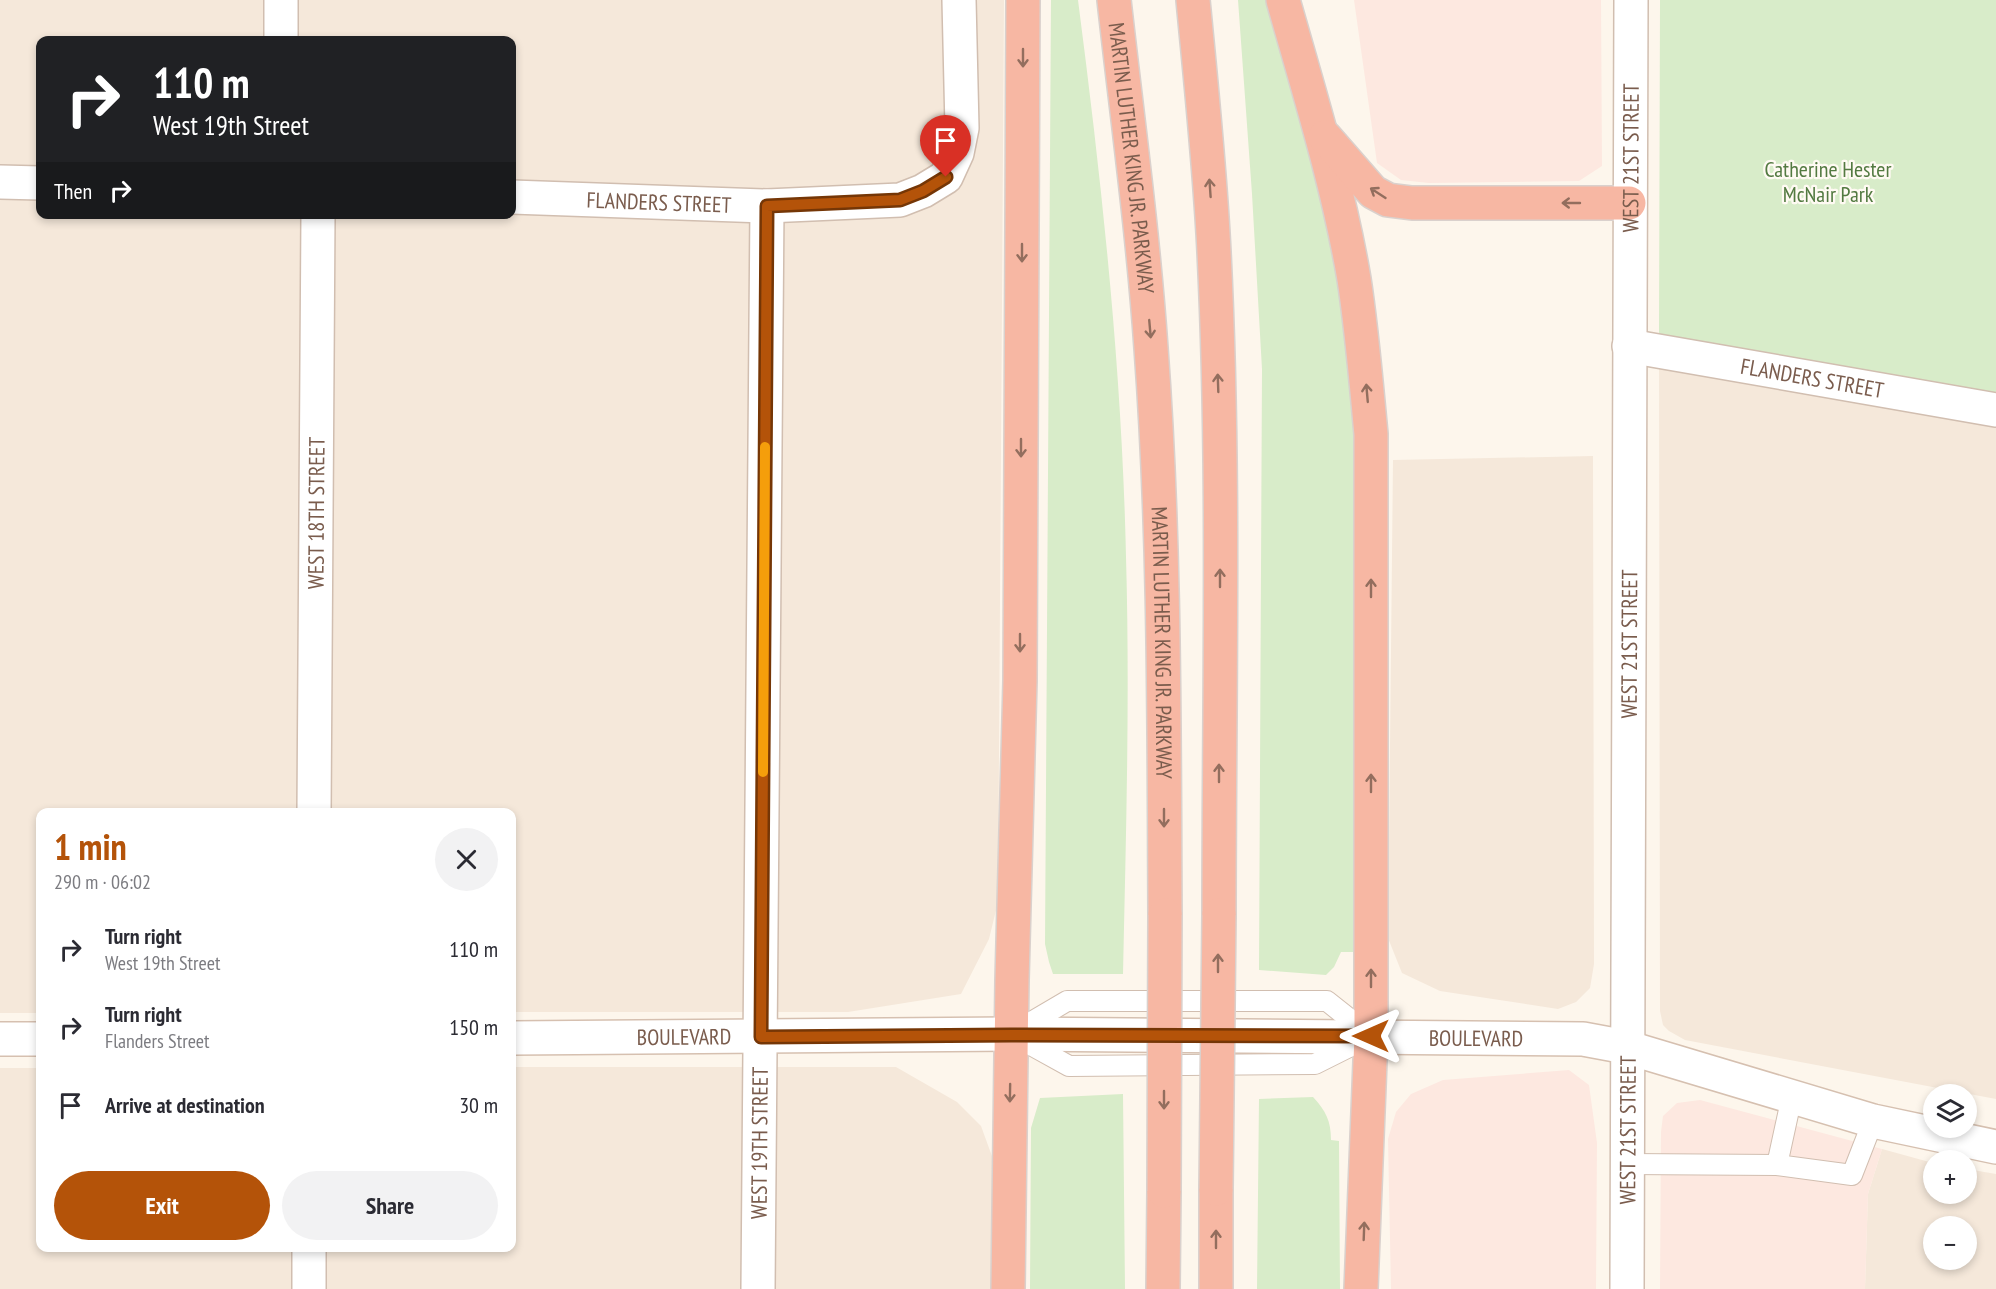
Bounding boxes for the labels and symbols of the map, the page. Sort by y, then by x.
street label: MARTIN LUTHER KING JR. PARKWAY [1103,21,1161,295]
one-way arrow [1017,48,1029,68]
street label: WEST 21ST STREET [1616,83,1645,233]
pin [920,115,971,177]
park label: Catherine Hester McNair Park [1765,155,1891,208]
one-way arrow [1204,179,1215,198]
street label: FLANDERS STREET [586,186,732,219]
one-way arrow [1370,187,1387,199]
one-way arrow [1561,197,1581,209]
one-way arrow [1016,243,1028,263]
one-way arrow [1145,319,1156,339]
street label: FLANDERS STREET [1738,352,1886,404]
one-way arrow [1212,373,1224,393]
one-way arrow [1361,384,1372,404]
street label: WEST 18TH STREET [301,437,331,589]
one-way arrow [1015,438,1027,458]
street label: MARTIN LUTHER KING JR. PARKWAY [1146,506,1178,779]
one-way arrow [1214,568,1226,588]
street label: WEST 21ST STREET [1615,569,1643,719]
one-way arrow [1365,578,1377,598]
one-way arrow [1014,633,1026,653]
one-way arrow [1213,763,1225,783]
one-way arrow [1365,773,1377,793]
one-way arrow [1159,808,1170,828]
one-way arrow [1212,953,1224,973]
one-way arrow [1365,968,1377,988]
position arrow [1339,1004,1403,1068]
street label: BOULEVARD [637,1022,731,1051]
street label: BOULEVARD [1429,1024,1523,1052]
street label: WEST 21ST STREET [1613,1055,1642,1205]
street label: WEST 19TH STREET [745,1067,774,1219]
one-way arrow [1004,1082,1016,1102]
one-way arrow [1158,1089,1170,1109]
one-way arrow [1358,1221,1370,1241]
one-way arrow [1210,1230,1222,1250]

